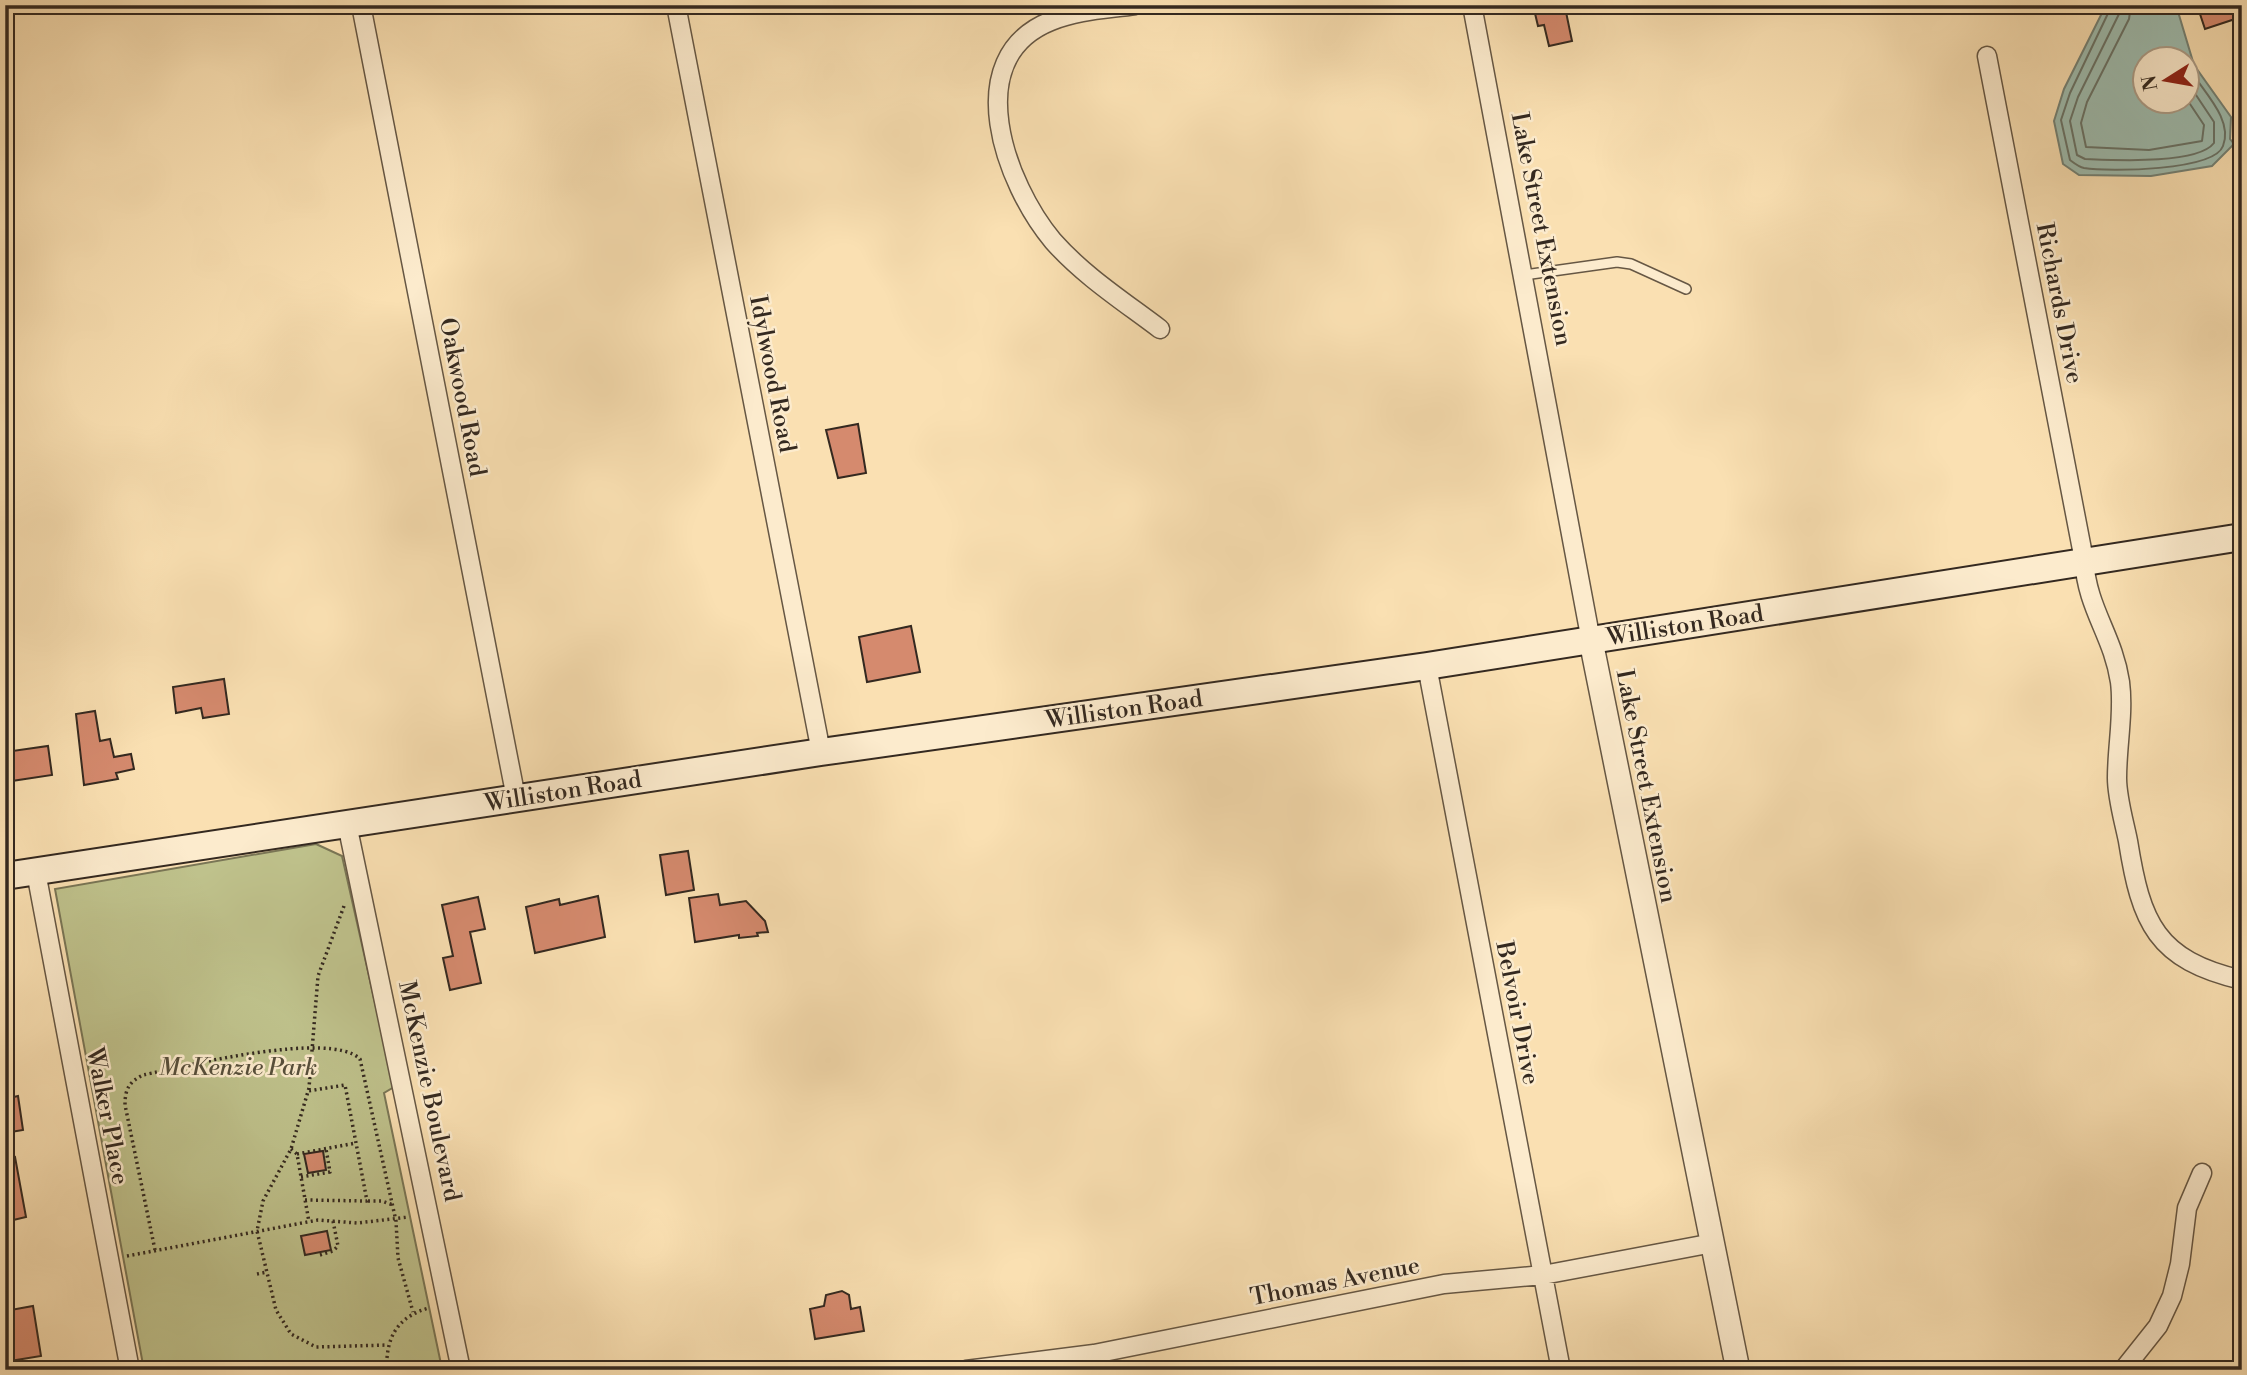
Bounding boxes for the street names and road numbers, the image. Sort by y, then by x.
street label: Lake Street Extension [1504,110,1578,348]
street label: Richards Drive [2029,220,2089,386]
street label: Idylwood Road [742,293,802,456]
street label: Oakwood Road [432,315,492,479]
street label: Williston Road [1604,599,1766,653]
street label: Lake Street Extension [1609,667,1683,905]
street label: Williston Road [1043,684,1205,736]
street label: Williston Road [482,765,644,819]
street label: Belvoir Drive [1488,938,1546,1087]
street label: McKenzie Boulevard [391,978,467,1205]
street label: Walker Place [79,1044,135,1187]
street label: Thomas Avenue [1248,1251,1422,1313]

